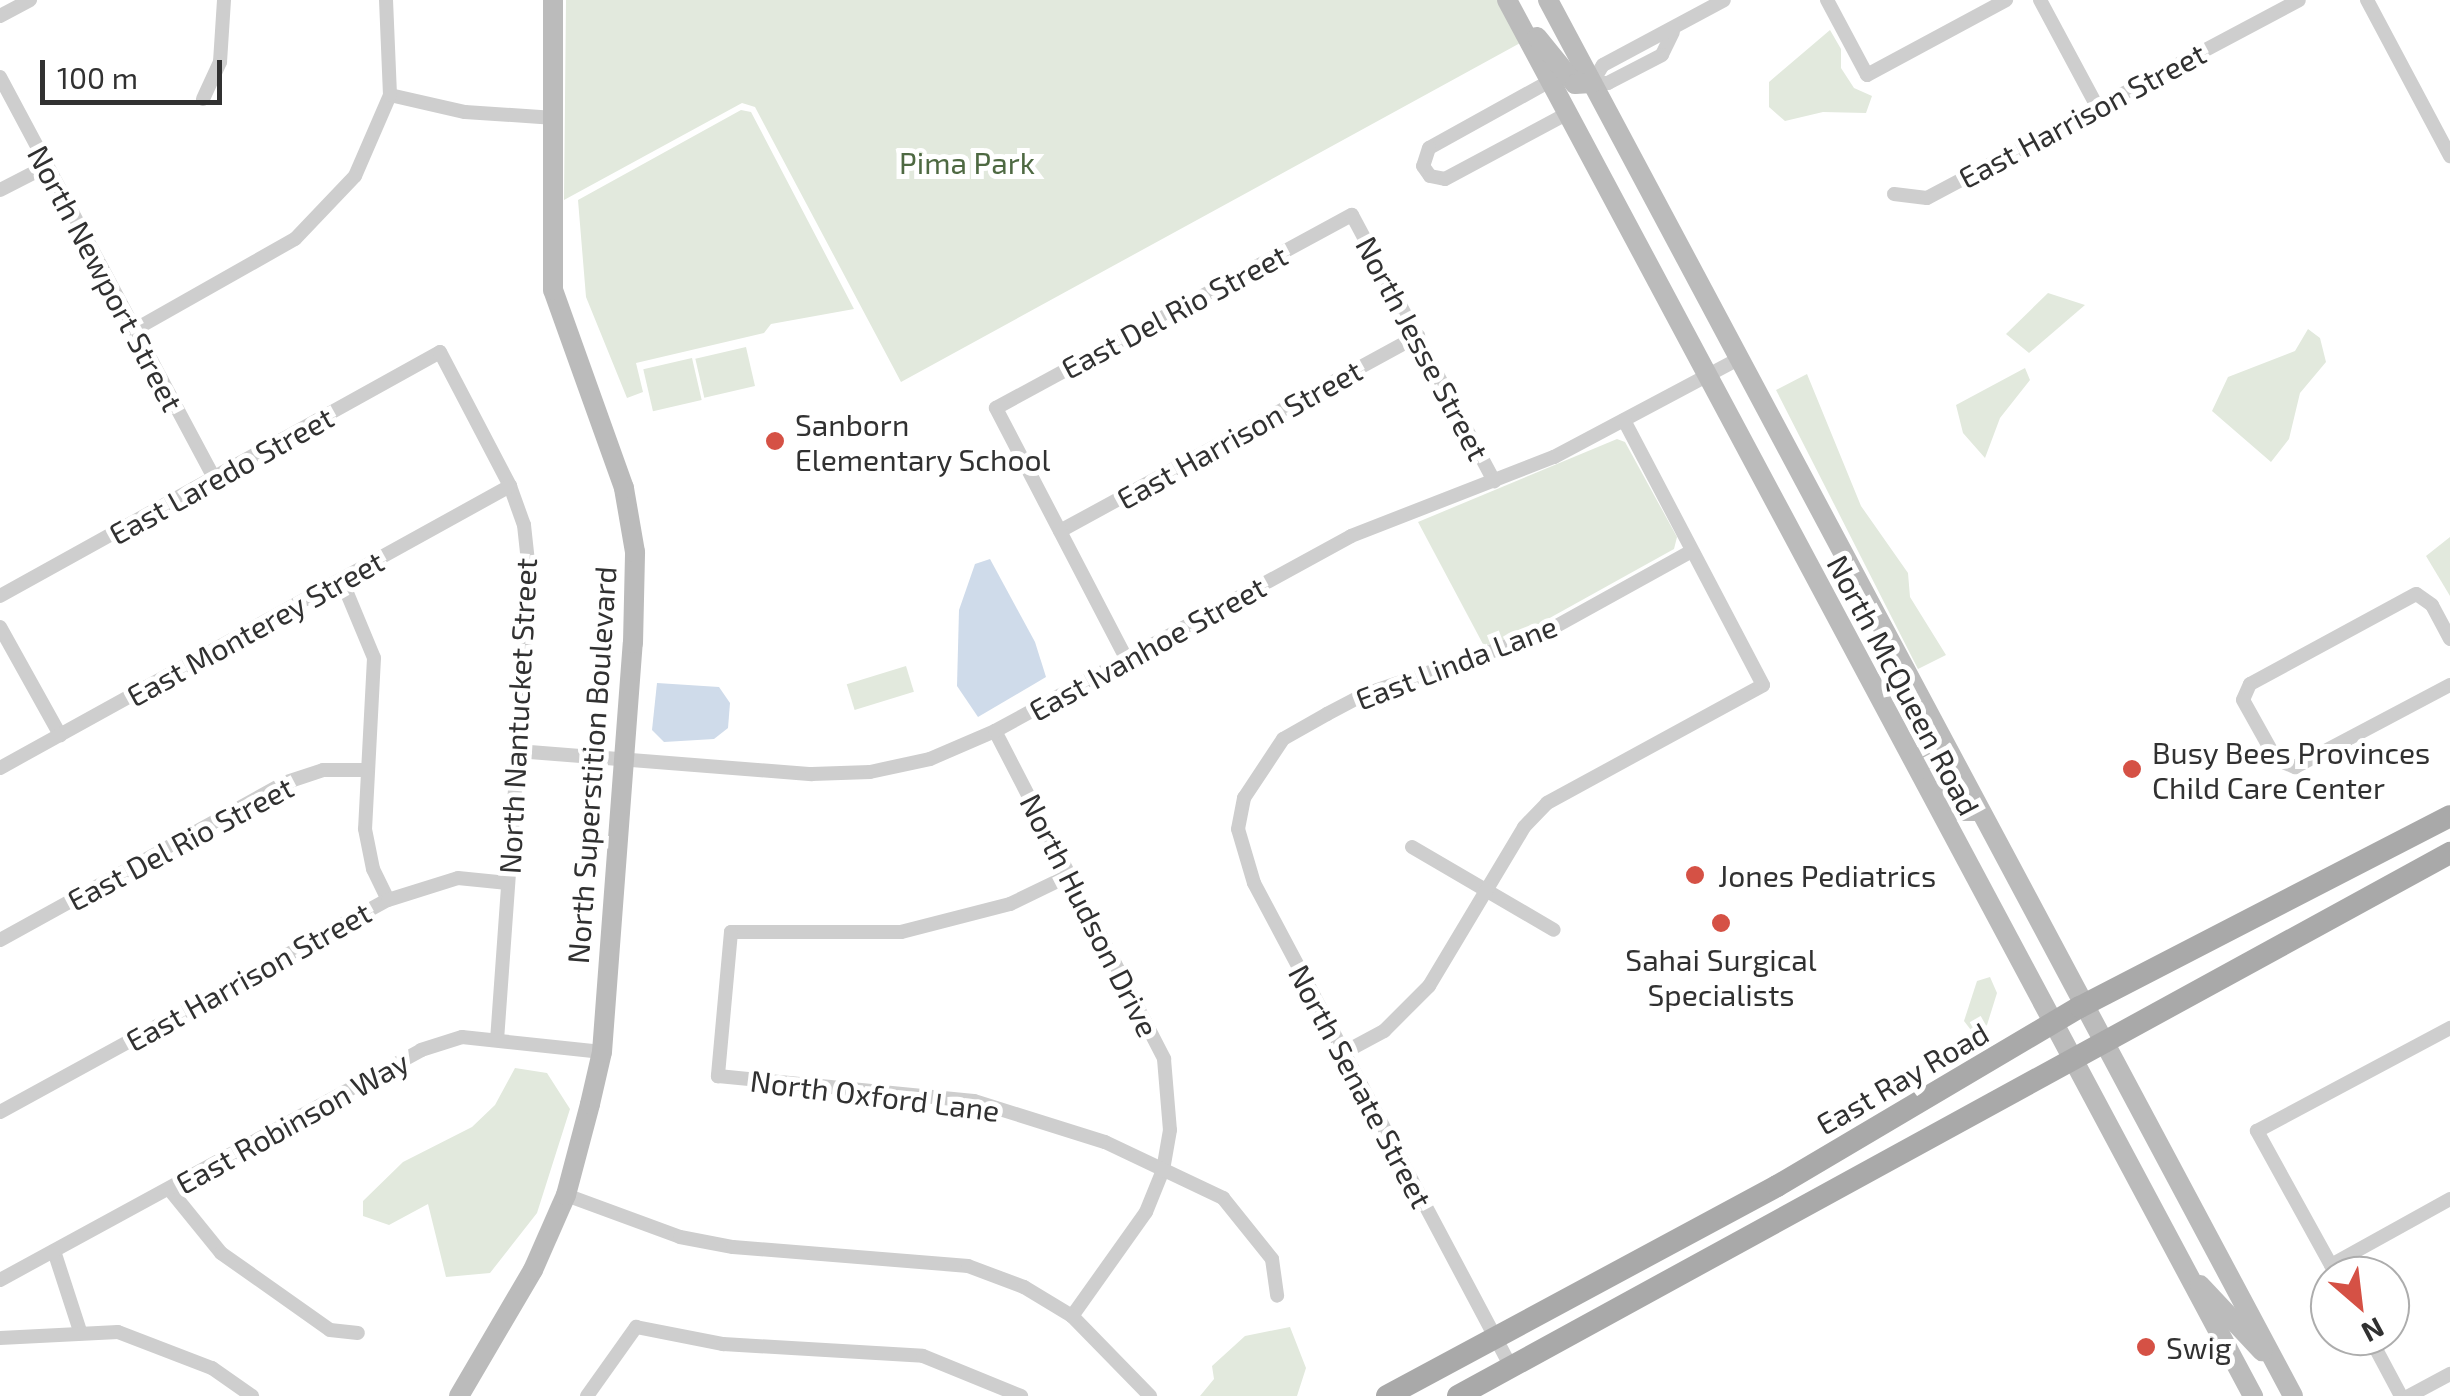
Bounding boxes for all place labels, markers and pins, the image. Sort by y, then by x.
place label: Sanborn Elementary School [795,406,1051,476]
marker: Sanborn Elementary School [764,430,786,452]
place label: Busy Bees Provinces Child Care Center [2152,734,2431,804]
marker: Busy Bees Provinces Child Care Center [2121,758,2143,780]
place label: Jones Pediatrics [1718,857,1936,893]
marker: Jones Pediatrics [1682,862,1708,888]
marker: Sahai Surgical Specialists [1708,910,1734,936]
place label: Sahai Surgical Specialists [1625,941,1817,1012]
place label: Swig [2166,1329,2232,1365]
marker: Swig [2135,1336,2157,1358]

